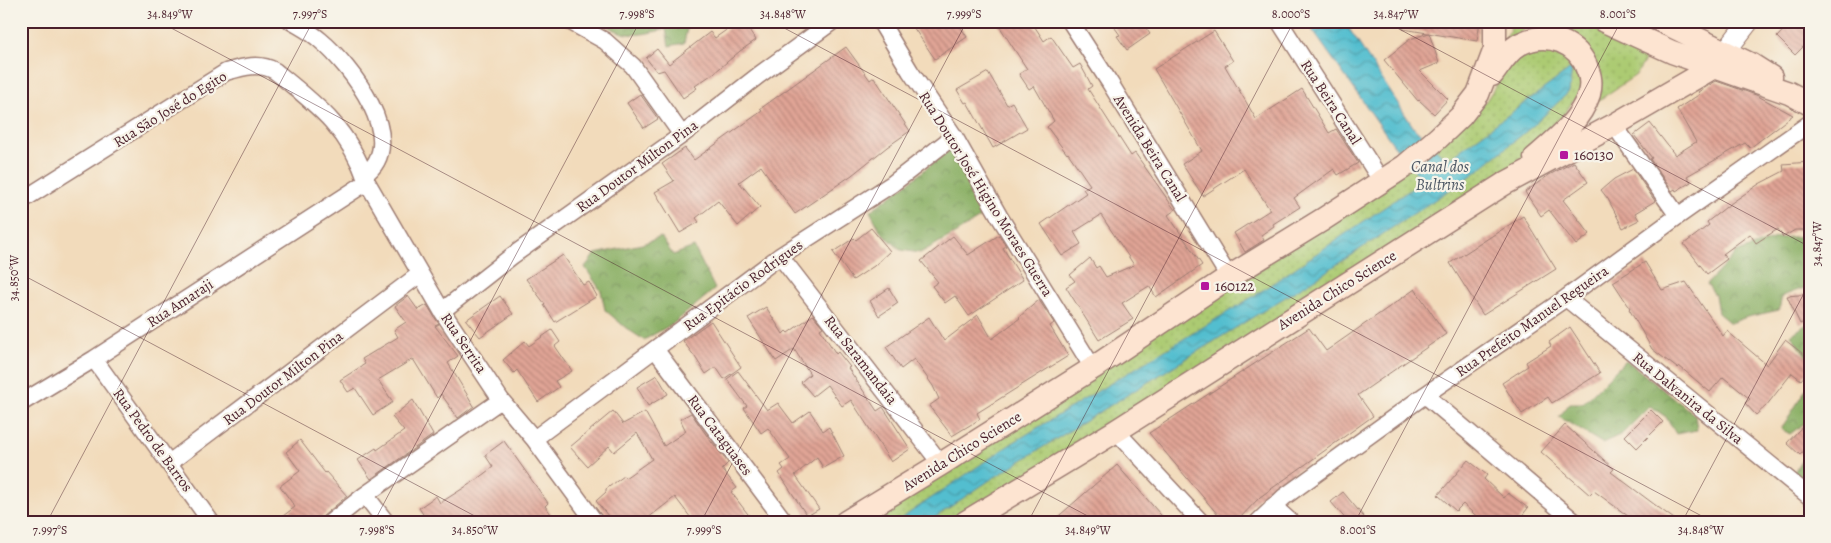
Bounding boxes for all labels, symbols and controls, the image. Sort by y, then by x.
text: 34.849°W [147,6,194,22]
text: 7.997°S [293,6,327,22]
text: 7.998°S [619,6,655,22]
text: 34.848°W [760,6,807,22]
text: 7.999°S [946,6,982,22]
text: 8.000°S [1272,6,1310,22]
text: 34.847°W [1373,6,1419,22]
text: 8.001°S [1600,6,1636,22]
street label: Rua Beira Canal [1296,56,1366,149]
street label: Rua São José do Egito [109,66,231,152]
street label: Rua Doutor José Higino Moraes Guerra [914,88,1058,300]
street label: Avenida Beira Canal [1108,90,1191,206]
street label: Rua Doutor Milton Pina [572,115,702,217]
place label: 160130 [1574,145,1613,165]
marker: 160130 [1558,149,1570,161]
water label: Canal dos Bultrins [1411,156,1470,196]
text: 34.847°W [1809,221,1825,267]
street label: Rua Epitácio Rodrigues [679,235,807,335]
street label: Avenida Chico Science [1273,245,1400,335]
text: 34.850°W [6,254,22,301]
street label: Rua Prefeito Manuel Regueira [1452,261,1612,381]
street label: Rua Amaraji [143,274,217,332]
place label: 160122 [1215,276,1254,296]
marker: 160122 [1199,280,1211,292]
street label: Rua Serrita [436,309,492,377]
street label: Rua Saramandaia [820,311,902,409]
street label: Rua Doutor Milton Pina [219,326,347,430]
street label: Rua Dalvanira da Silva [1629,347,1747,449]
street label: Rua Pedro de Barros [109,384,197,496]
street label: Rua Cataguases [683,390,757,480]
street label: Avenida Chico Science [898,406,1025,496]
text: 7.997°S [33,522,67,538]
text: 7.998°S [359,522,395,538]
text: 34.850°W [452,522,499,538]
text: 7.999°S [686,522,722,538]
text: 34.849°W [1065,522,1112,538]
text: 8.001°S [1340,522,1376,538]
text: 34.848°W [1678,522,1725,538]

